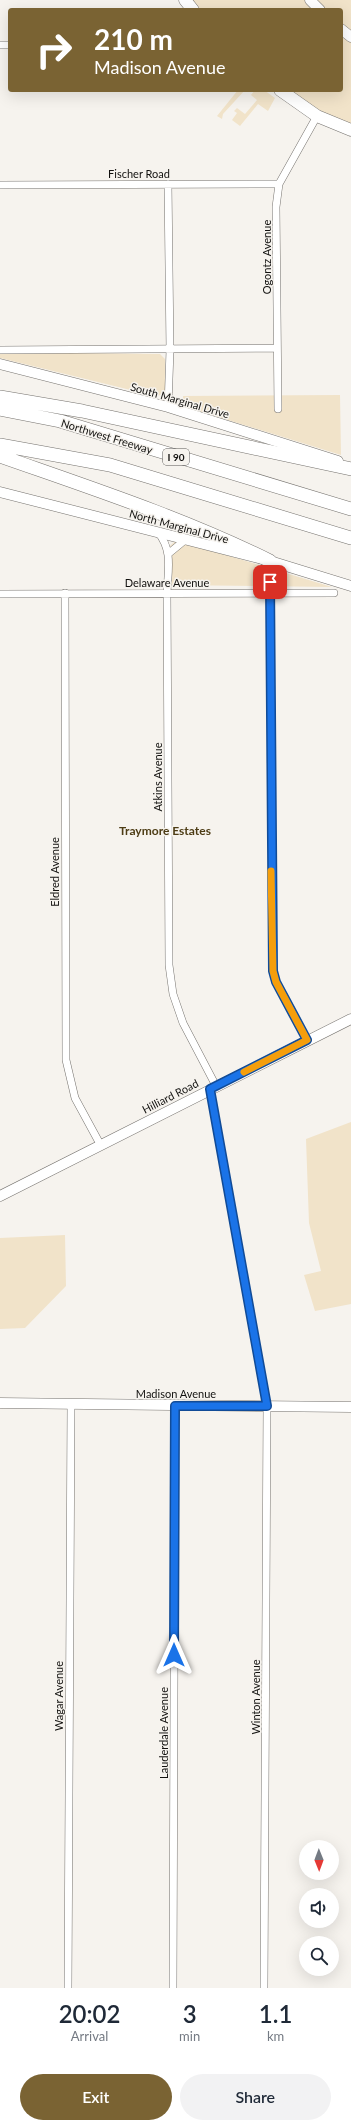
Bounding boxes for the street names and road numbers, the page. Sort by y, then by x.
street label: Fischer Road [108,167,170,180]
street label: Ogontz Avenue [260,220,273,294]
street label: South Marginal Drive [129,380,231,420]
street label: Northwest Freeway [60,416,155,456]
road number: I 90 [163,449,189,465]
street label: North Marginal Drive [128,506,230,546]
street label: Delaware Avenue [125,576,209,589]
street label: Atkins Avenue [151,742,164,812]
street label: Eldred Avenue [48,837,61,907]
street label: Hilliard Road [140,1076,200,1116]
street label: Madison Avenue [136,1387,216,1400]
street label: Winton Avenue [249,1659,262,1735]
street label: Wagar Avenue [52,1661,65,1731]
street label: Lauderdale Avenue [157,1687,170,1779]

